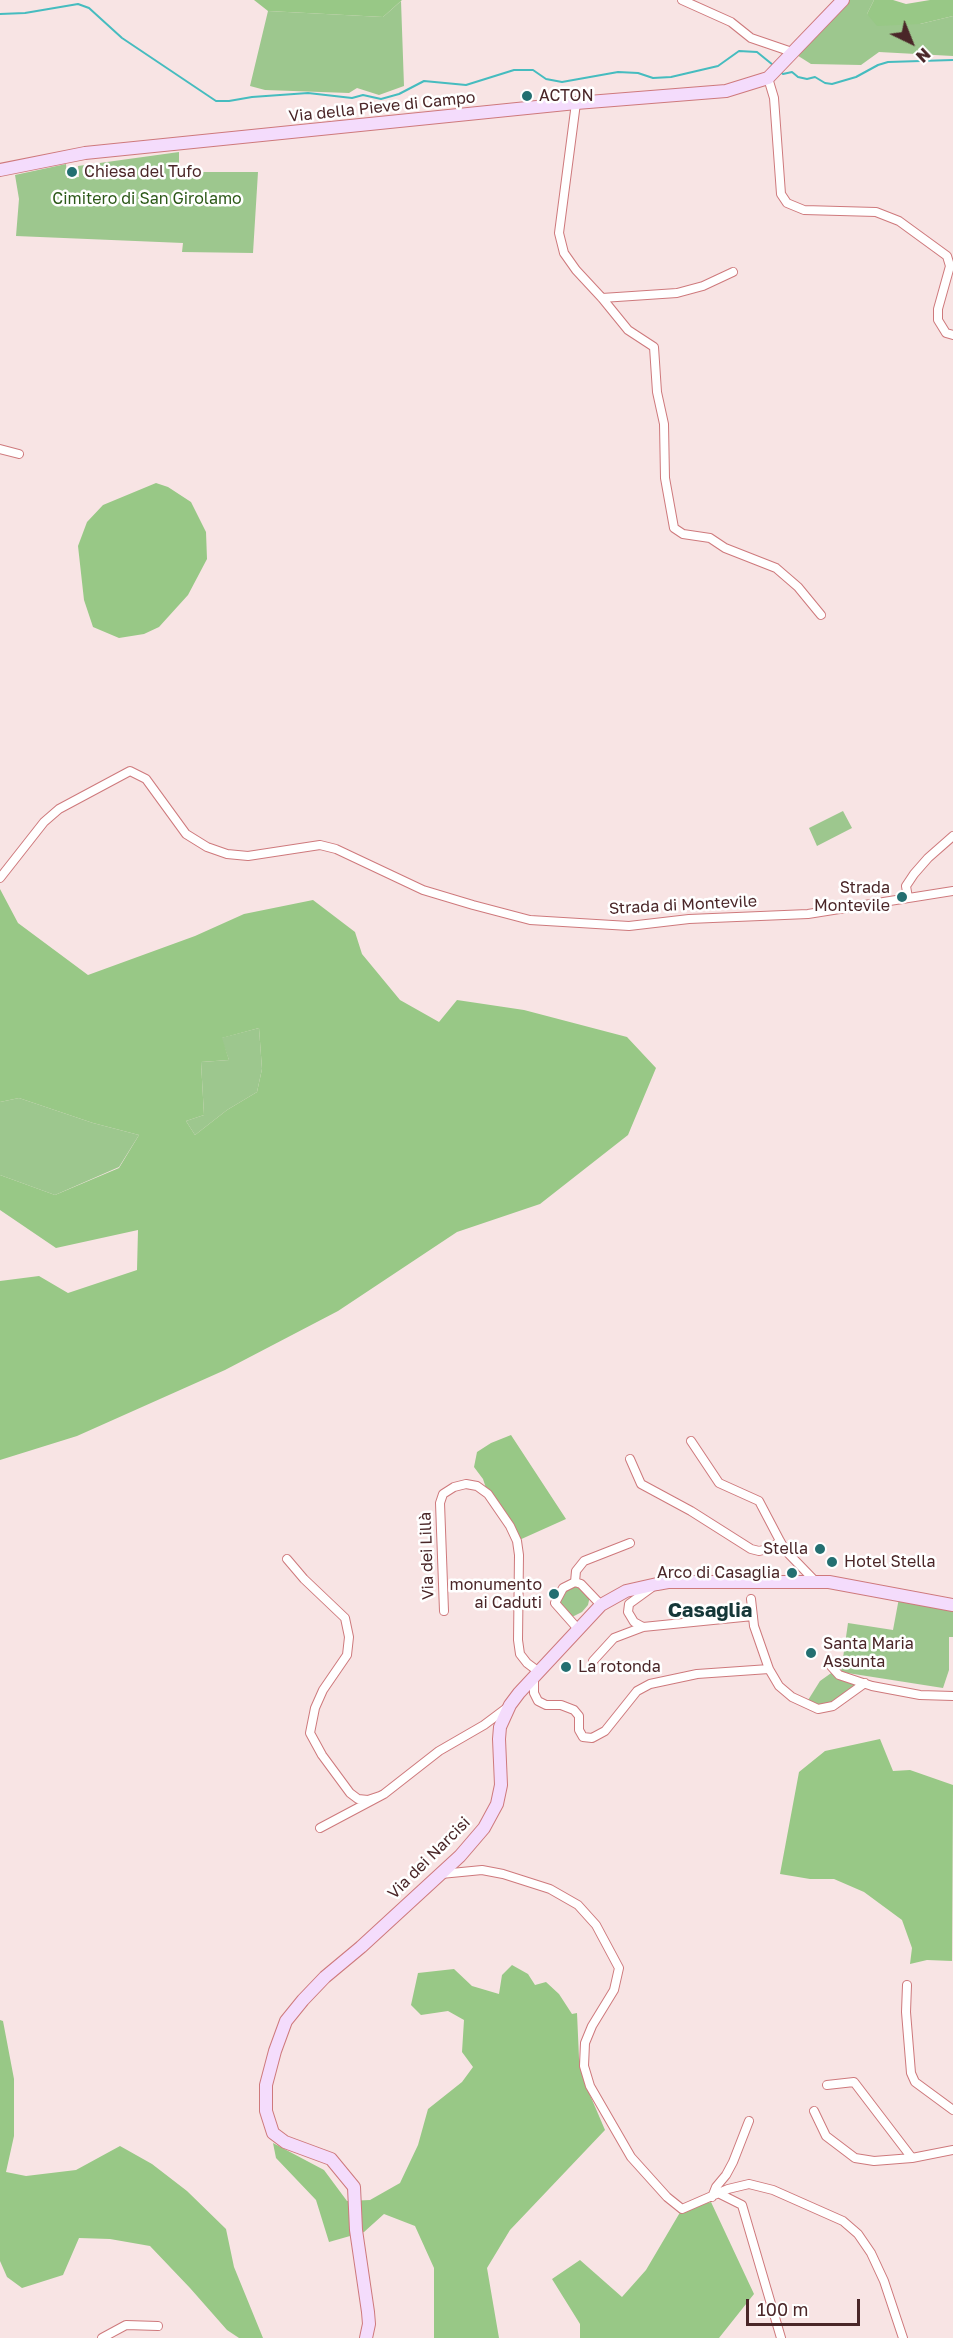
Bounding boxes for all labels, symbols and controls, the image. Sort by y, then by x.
north arrow [881,12,941,72]
text: N [912,44,935,67]
place label: ACTON [539,86,594,106]
street label: Via della Pieve di Campo [288,88,476,126]
marker: ACTON [520,89,534,103]
place label: Chiesa del Tufo [84,162,201,182]
marker: Chiesa del Tufo [65,165,79,179]
park label: Cimitero di San Girolamo [52,189,242,209]
place label: Strada Montevile [814,878,890,916]
marker: Strada Montevile [895,890,909,904]
street label: Strada di Montevile [608,892,758,918]
street label: Via dei Lillà [416,1512,438,1600]
place label: Stella [763,1539,808,1559]
marker: Stella [813,1542,827,1556]
place label: Hotel Stella [844,1552,935,1572]
marker: Hotel Stella [825,1555,839,1569]
place label: Arco di Casaglia [657,1563,780,1583]
marker: Arco di Casaglia [785,1566,799,1580]
place label: monumento ai Caduti [450,1575,542,1613]
marker: monumento ai Caduti [547,1587,561,1601]
district label: Casaglia [668,1599,752,1623]
place label: Santa Maria Assunta [823,1634,914,1672]
marker: Santa Maria Assunta [804,1646,818,1660]
place label: La rotonda [578,1657,661,1677]
marker: La rotonda [559,1660,573,1674]
street label: Via dei Narcisi [384,1813,474,1903]
scale bar [749,2287,863,2325]
text: 100 m [757,2298,808,2320]

